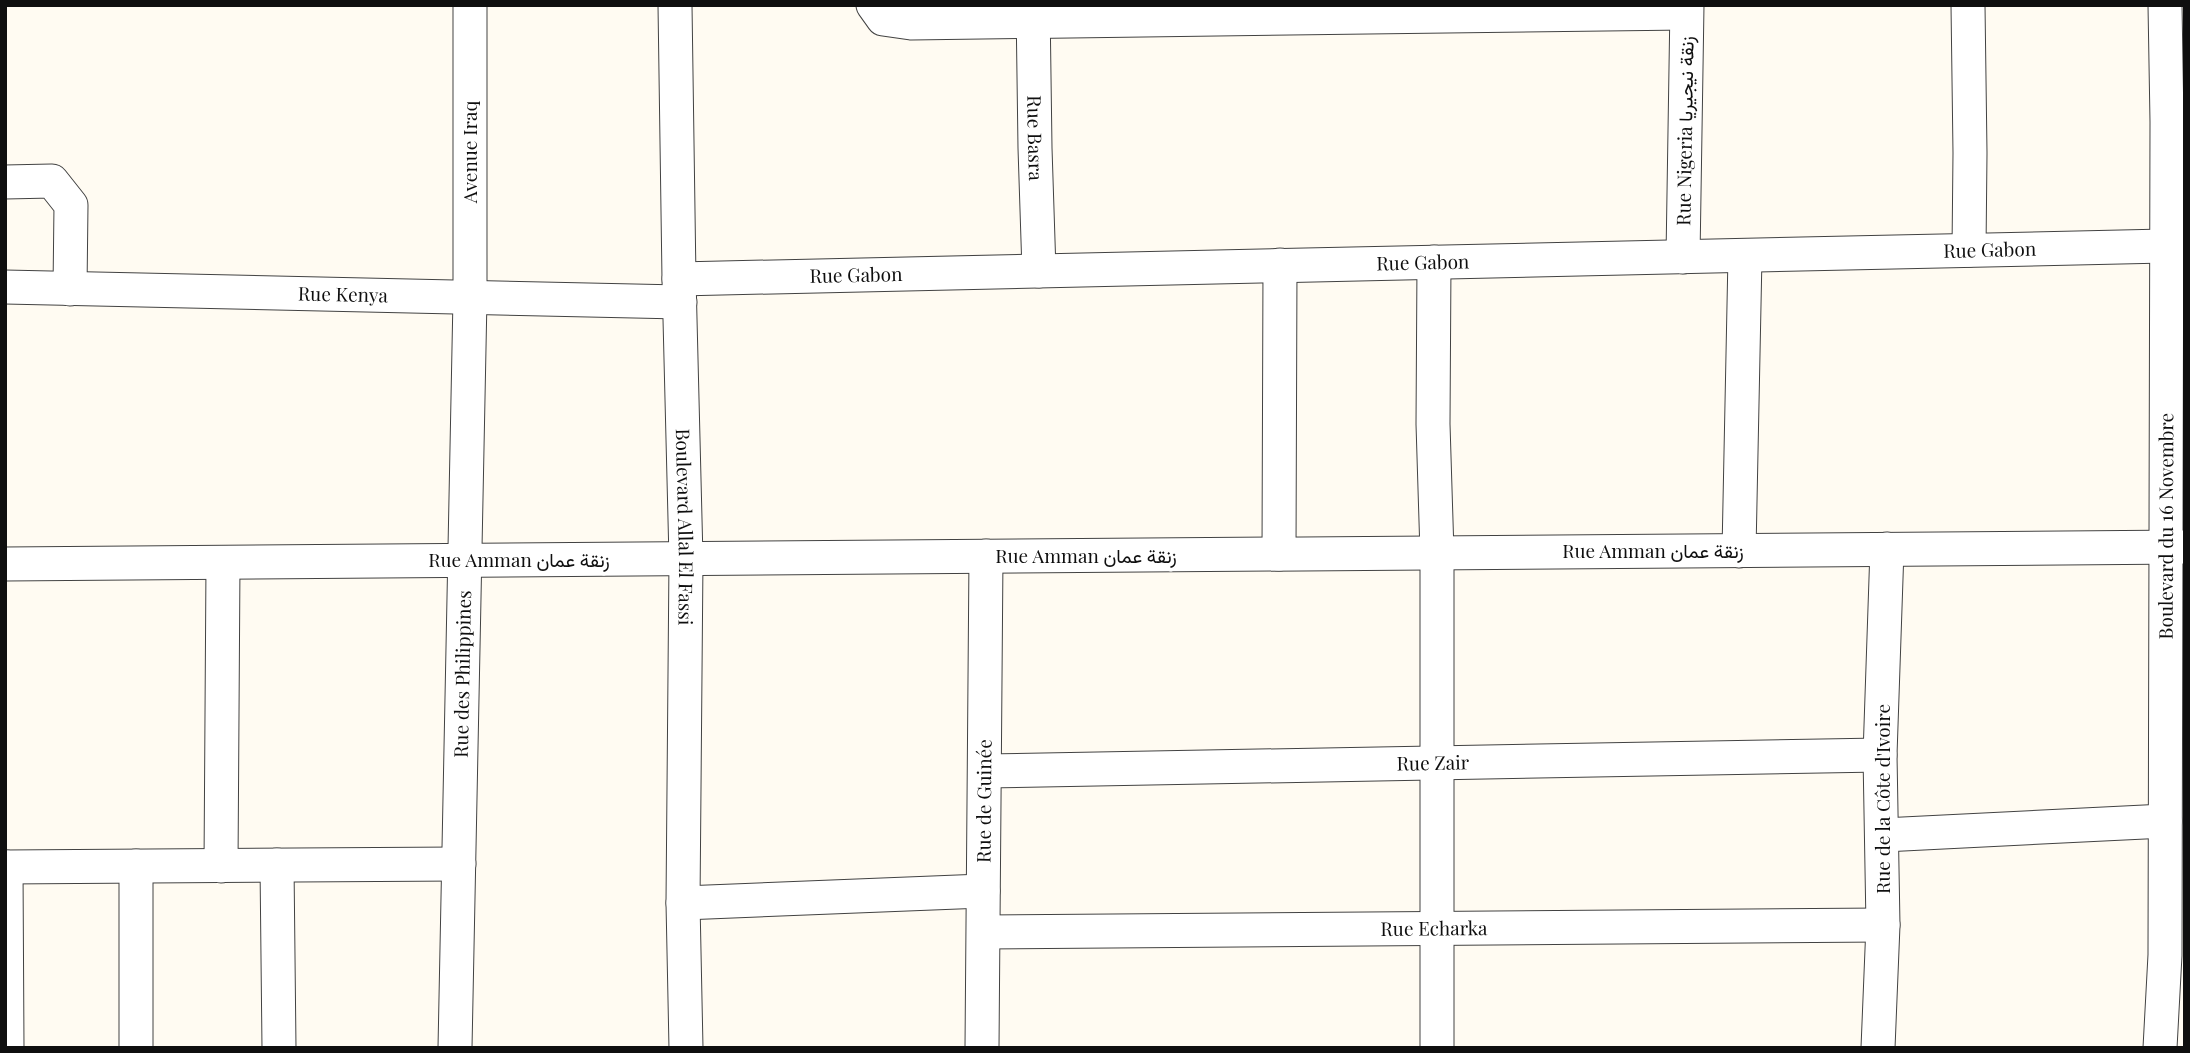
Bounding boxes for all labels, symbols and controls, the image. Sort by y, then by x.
street label: Rue Nigeria زنقة نيجيريا [1669,36,1699,226]
street label: Rue Basra [1022,95,1050,182]
street label: Avenue Iraq [456,100,482,204]
street label: Rue Gabon [1943,235,2037,263]
street label: Rue Gabon [1376,247,1470,276]
street label: Rue Gabon [809,260,903,288]
street label: Rue Kenya [298,280,389,308]
street label: Boulevard du 16 Novembre [2152,413,2178,639]
street label: Boulevard Allal El Fassi [671,428,700,626]
street label: Rue Amman زنقة عمان [1562,537,1744,563]
street label: Rue Amman زنقة عمان [995,542,1177,568]
street label: Rue Amman زنقة عمان [428,546,610,572]
street label: Rue des Philippines [447,590,476,758]
street label: Rue de la Côte d'Ivoire [1869,704,1895,894]
street label: Rue de Guinée [970,739,997,863]
street label: Rue Zair [1396,748,1470,776]
street label: Rue Echarka [1380,914,1488,941]

